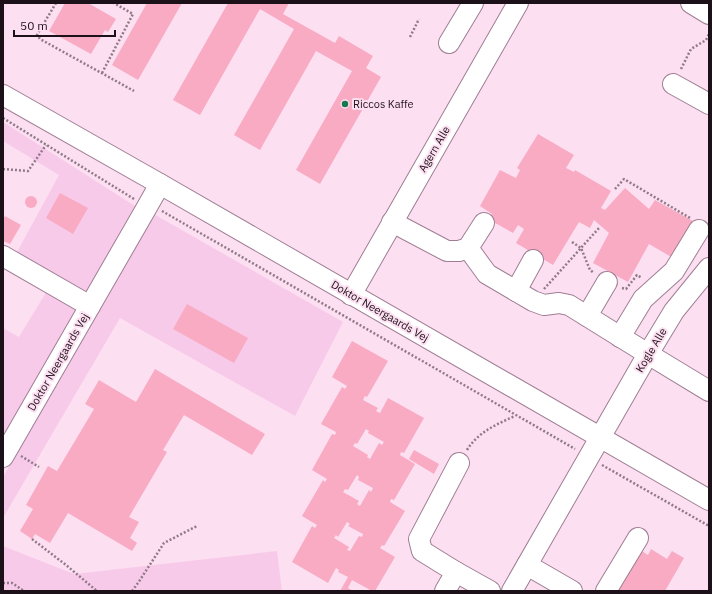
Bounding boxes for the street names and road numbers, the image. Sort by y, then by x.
street label: Agern Alle [415,124,453,174]
street label: Doktor Neergaards Vej [329,277,431,345]
street label: Doktor Neergaards Vej [24,311,92,413]
street label: Kogle Alle [632,325,670,375]

